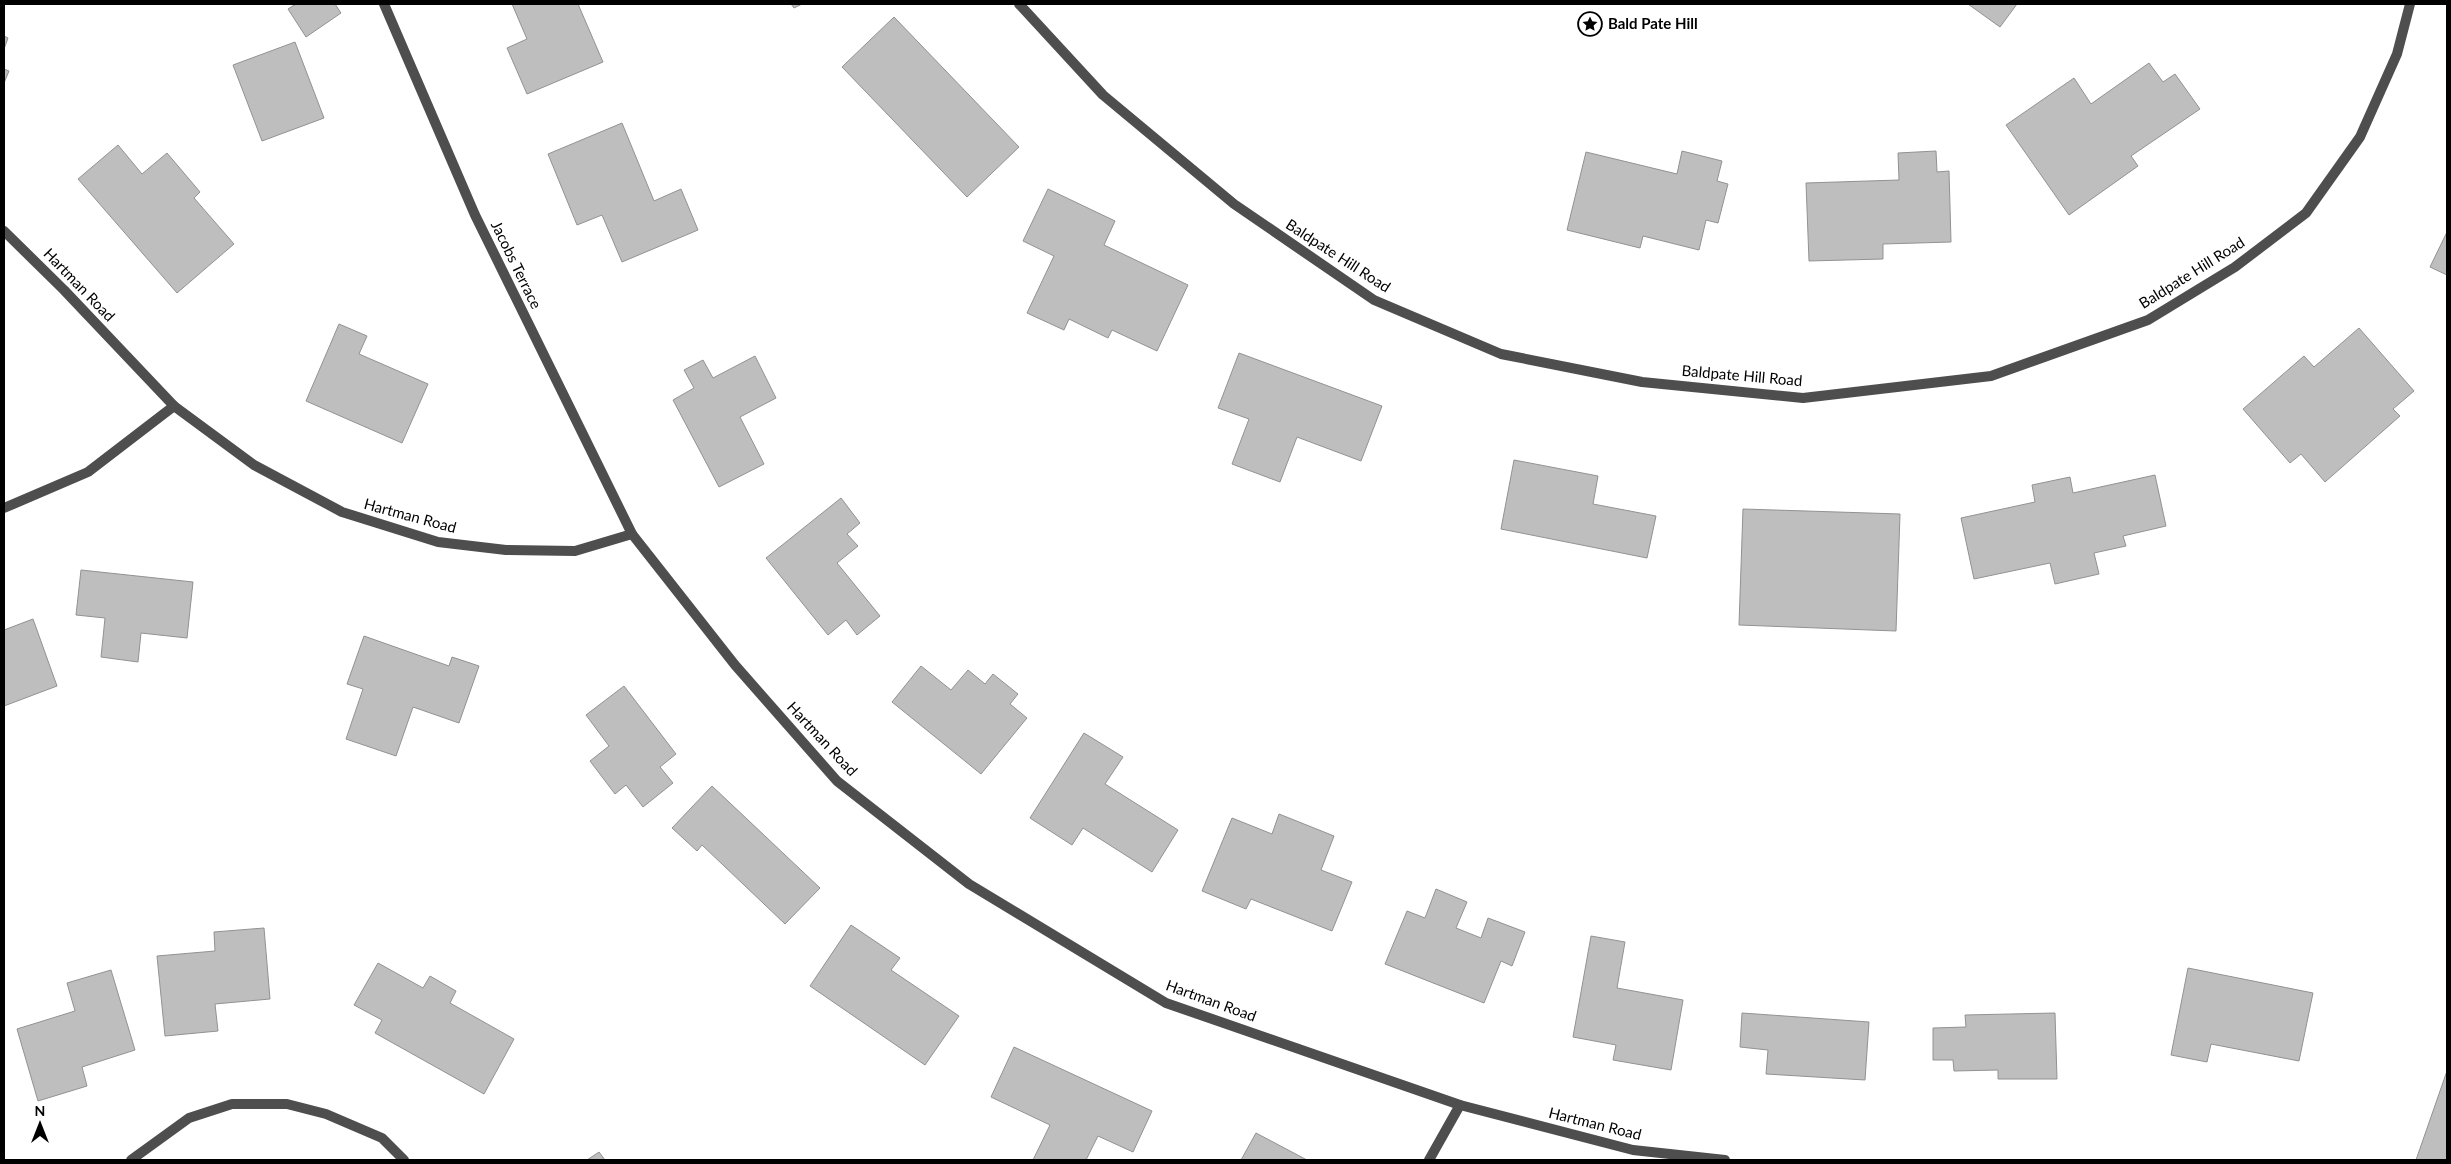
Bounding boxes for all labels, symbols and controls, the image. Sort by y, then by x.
place icon: Bald Pate Hill [1577,11,1603,37]
place label: Bald Pate Hill [1608,14,1698,32]
street label: Baldpate Hill Road [1283,215,1394,296]
street label: Jacobs Terrace [488,218,546,311]
street label: Baldpate Hill Road [2135,232,2248,312]
street label: Hartman Road [40,244,119,325]
street label: Baldpate Hill Road [1681,361,1803,389]
street label: Hartman Road [362,494,458,536]
street label: Hartman Road [784,698,862,779]
street label: Hartman Road [1164,975,1259,1025]
north arrow [15,1099,65,1149]
text: N [35,1102,45,1119]
street label: Hartman Road [1547,1103,1643,1143]

